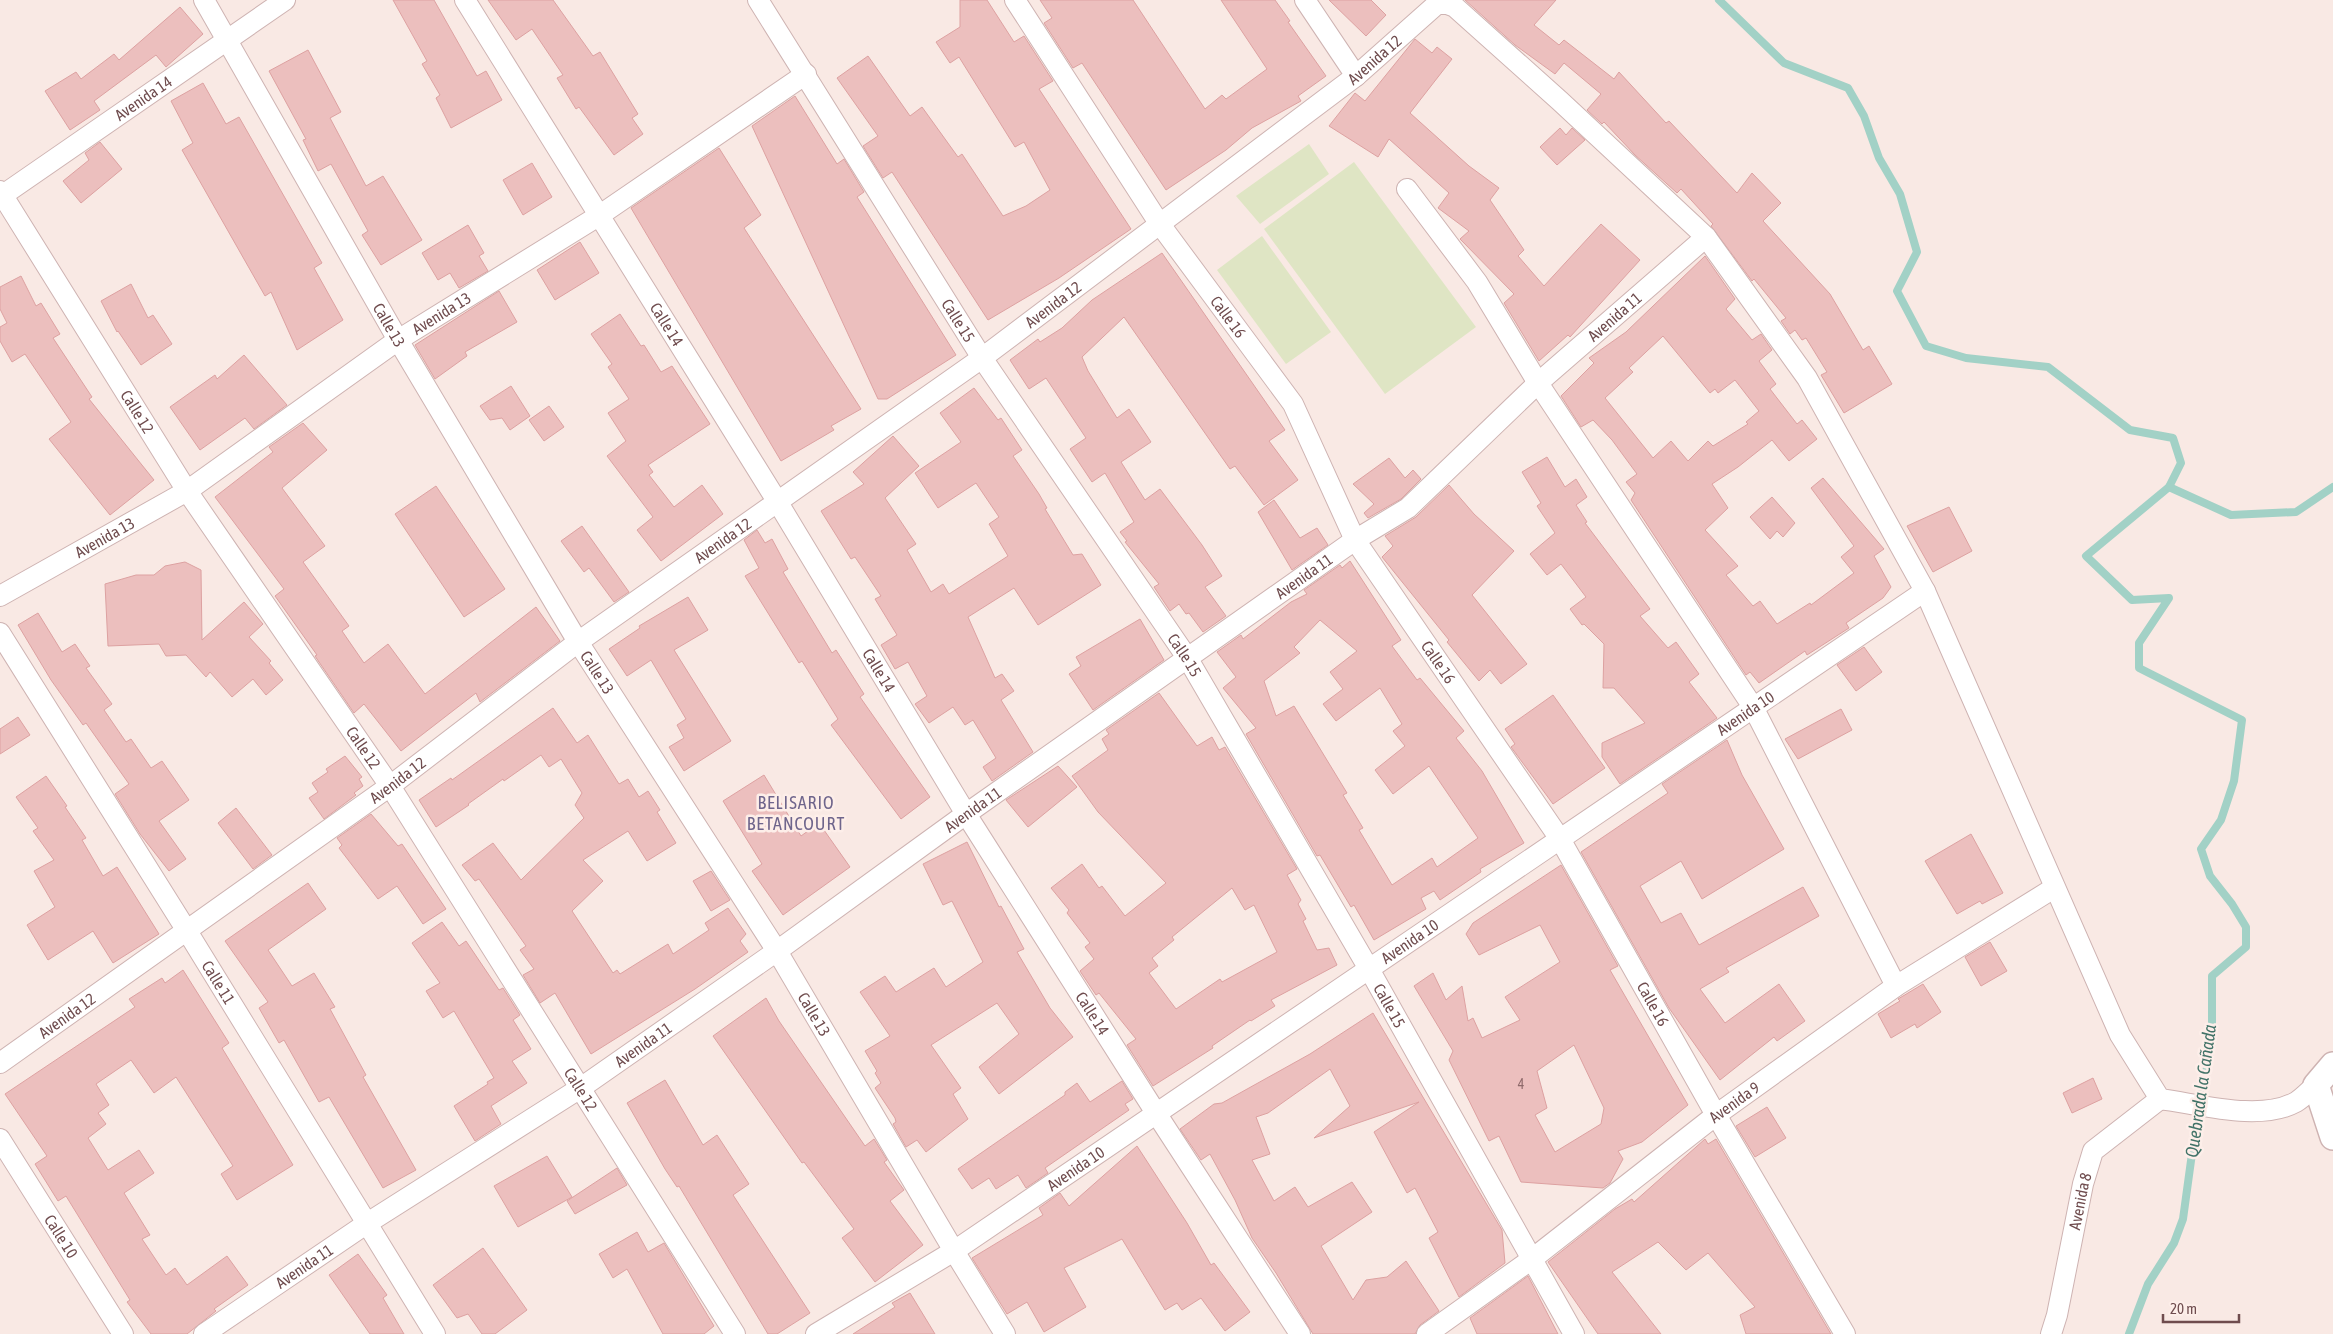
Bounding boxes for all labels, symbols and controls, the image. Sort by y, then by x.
street label: Avenida 12 [1344,31,1405,88]
street label: Avenida 14 [111,72,175,124]
street label: Avenida 12 [1022,278,1085,331]
street label: Avenida 13 [409,288,474,338]
street label: Avenida 11 [1584,288,1645,345]
street label: Calle 16 [1207,292,1250,341]
street label: Calle 15 [938,296,979,345]
street label: Calle 14 [647,299,687,349]
street label: Calle 13 [370,300,409,350]
street label: Calle 12 [117,387,158,437]
street label: Avenida 13 [72,513,138,561]
street label: Avenida 12 [691,514,755,566]
street label: Avenida 11 [1272,550,1336,602]
street label: Calle 15 [1164,630,1205,680]
street label: Calle 16 [1418,637,1459,687]
street label: Calle 14 [859,645,899,695]
street label: Calle 13 [577,647,618,697]
street label: Avenida 10 [1713,687,1778,739]
street label: Calle 12 [343,723,384,772]
street label: Avenida 12 [366,753,429,807]
street label: Avenida 11 [941,783,1005,836]
district label: BELISARIO BETANCOURT [747,792,845,834]
street label: Avenida 10 [1378,915,1442,967]
street label: Calle 11 [198,957,239,1007]
street label: Calle 16 [1634,979,1673,1029]
street label: Calle 15 [1370,980,1409,1031]
street label: Calle 14 [1072,988,1113,1038]
street label: Avenida 12 [35,989,99,1042]
street label: Calle 13 [794,989,834,1039]
street label: Avenida 11 [611,1018,675,1071]
water label: Quebrada la Cañada [2181,1022,2220,1159]
street label: Calle 12 [561,1064,601,1114]
house number: 4 [1518,1076,1525,1092]
street label: Avenida 9 [1705,1078,1763,1126]
street label: Avenida 10 [1043,1143,1108,1194]
street label: Avenida 8 [2065,1170,2095,1231]
street label: Calle 10 [41,1211,82,1261]
street label: Avenida 11 [272,1240,336,1292]
scale bar [2163,1292,2239,1324]
text: 20 m [2170,1300,2197,1317]

